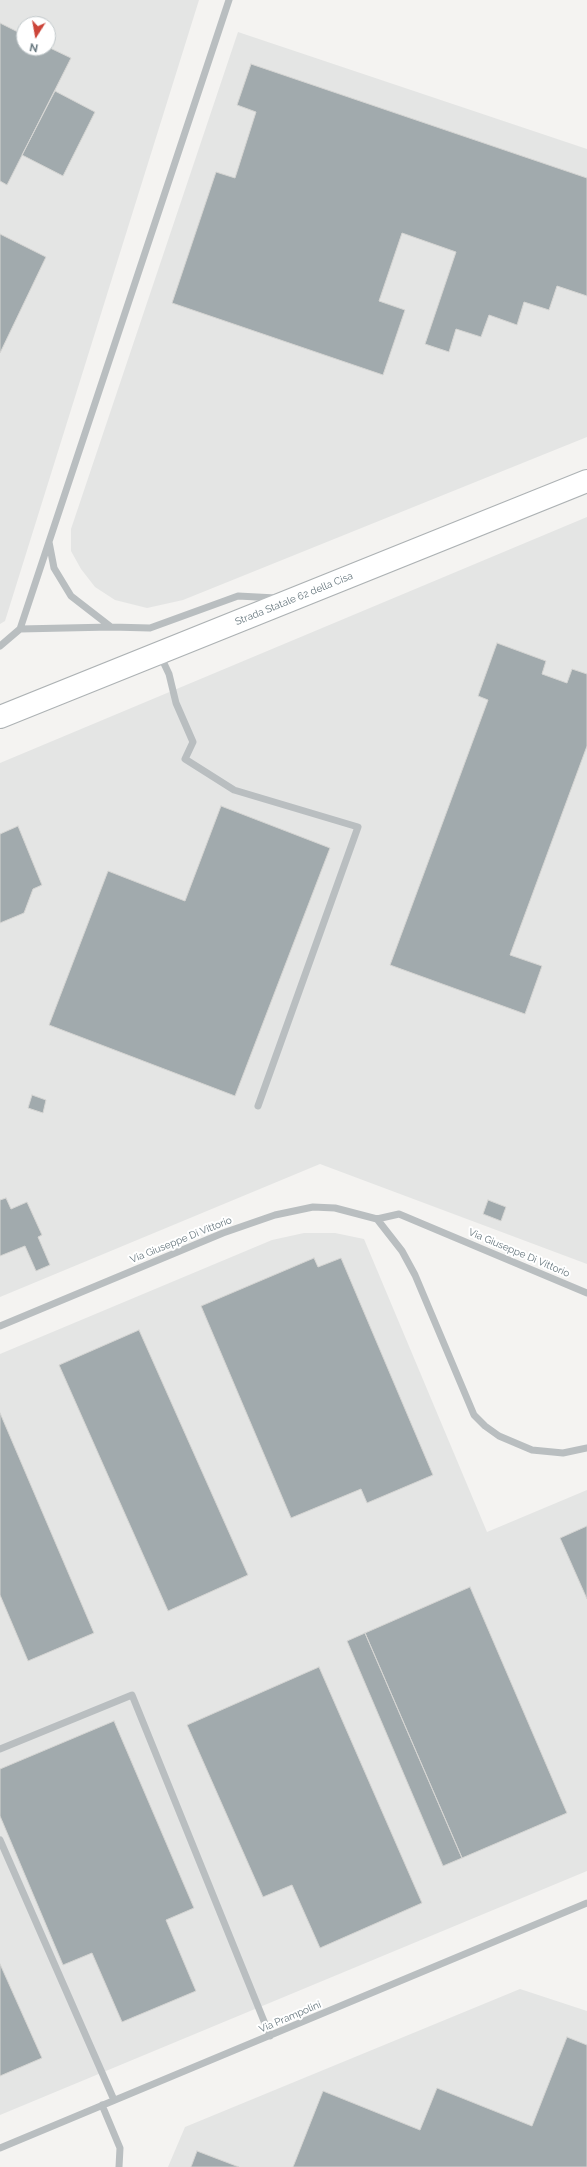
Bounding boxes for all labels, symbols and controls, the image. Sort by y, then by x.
north arrow [16,16,56,56]
text: N [28,40,39,54]
street label: Strada Statale 62 della Cisa [233,570,355,628]
street label: Via Giuseppe Di Vittorio [128,1214,234,1266]
street label: Via Giuseppe Di Vittorio [467,1226,571,1280]
street label: Via Prampolini [257,1999,323,2035]

